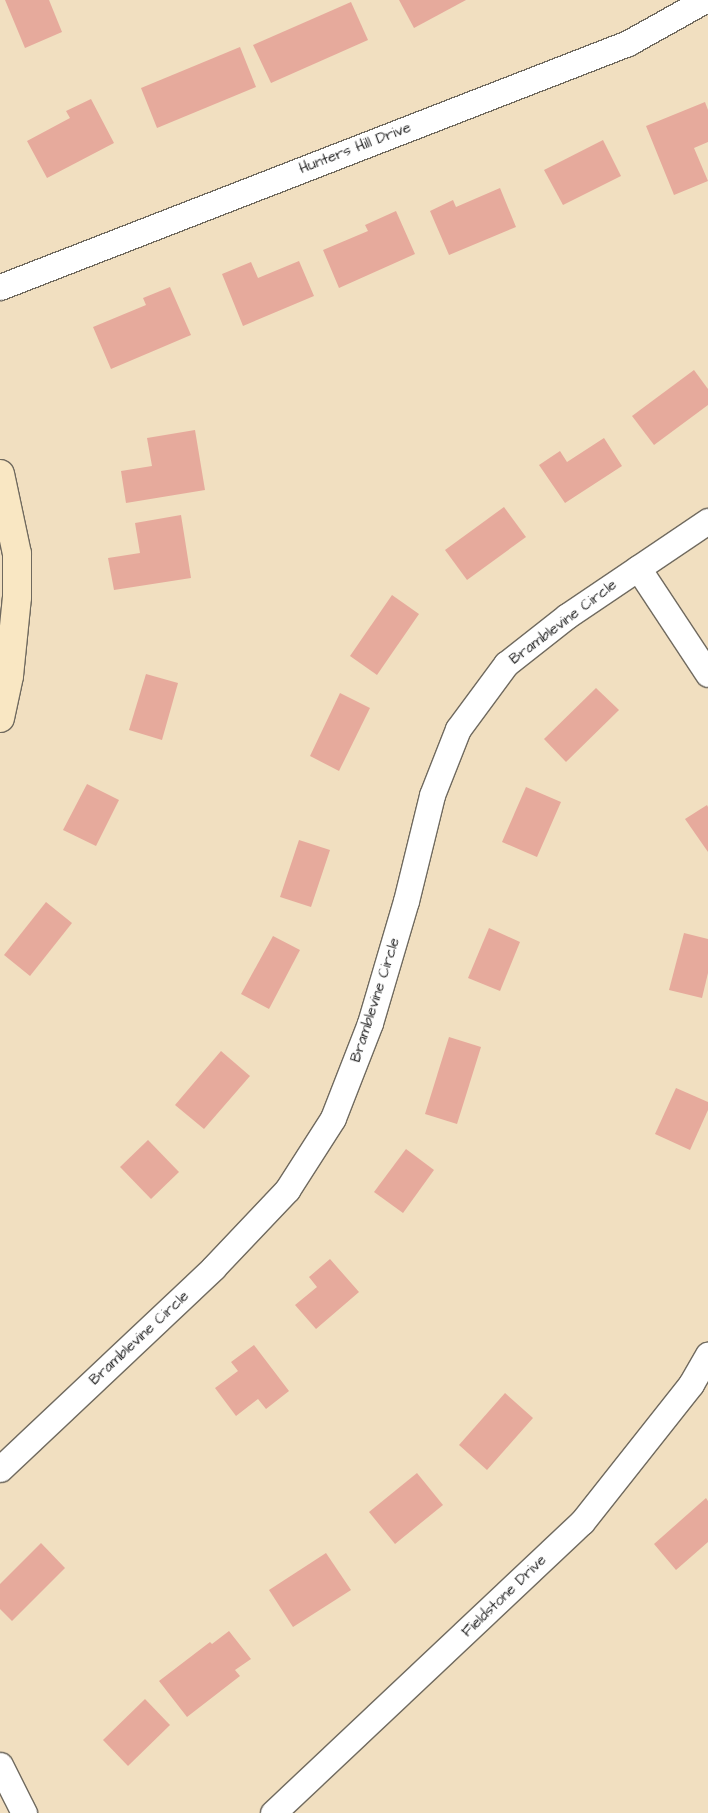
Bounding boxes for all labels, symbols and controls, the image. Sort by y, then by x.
street label: Hunters Hill Drive [296,118,414,178]
street label: Bramblevine Circle [506,576,620,668]
street label: Bramblevine Circle [346,935,404,1065]
street label: Bramblevine Circle [85,1287,193,1389]
street label: Fieldstone Drive [458,1551,550,1641]

